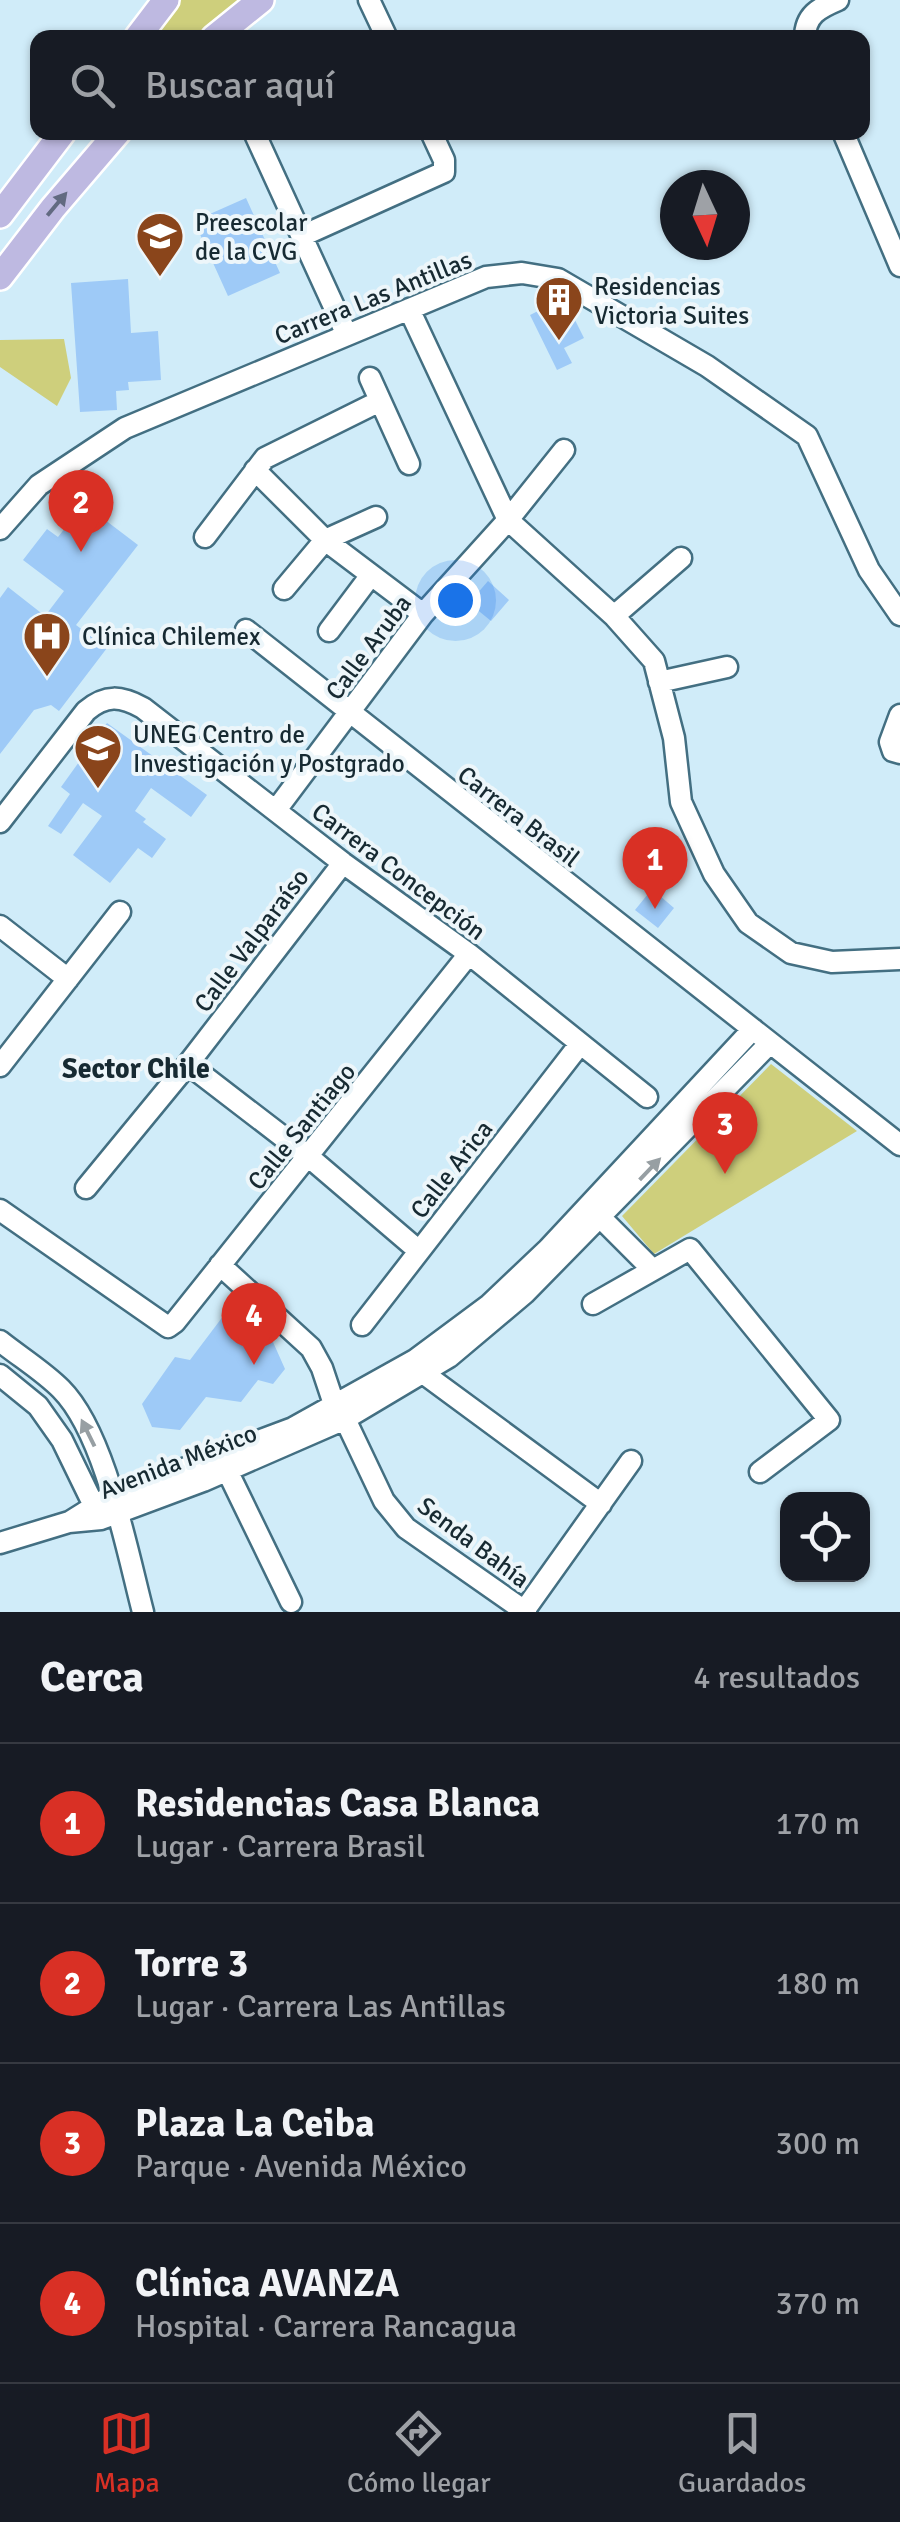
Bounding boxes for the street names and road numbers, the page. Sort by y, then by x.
street label: Carrera Las Antillas [270,244,476,351]
street label: Calle Aruba [319,589,418,706]
street label: Carrera Brasil [451,759,586,874]
street label: Carrera Concepción [306,796,492,947]
street label: Calle Valparaíso [187,862,315,1018]
street label: Calle Santiago [241,1057,362,1196]
street label: Calle Arica [403,1114,499,1225]
street label: Avenida México [95,1417,261,1506]
street label: Senda Bahía [412,1490,536,1595]

